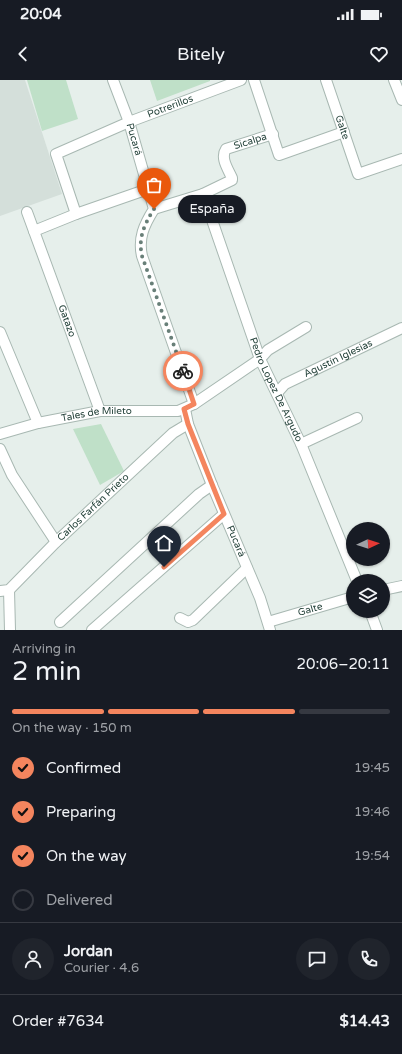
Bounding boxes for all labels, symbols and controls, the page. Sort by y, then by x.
text: 20:04 [20,5,62,23]
icon: back [12,43,34,65]
text: Bitely [177,43,225,65]
icon: heart [368,43,390,65]
street label: Potrerillos [146,92,195,121]
street label: Galte [332,114,352,141]
street label: Pucará [124,122,144,157]
street label: Sicalpa [232,130,268,152]
pin [137,168,171,209]
icon: bag [143,174,165,196]
callout: España [178,195,246,223]
text: España [189,201,235,217]
street label: Gatazo [56,303,78,339]
street label: Pedro Lopez De Argudo [247,336,305,444]
street label: Agustín Iglesias [302,337,375,380]
courier [163,351,203,391]
icon: bike [172,360,194,382]
street label: Tales de Mileto [60,405,132,424]
street label: Carlos Farfán Prieto [55,471,132,544]
north arrow [346,522,390,566]
map controls [346,522,390,618]
street label: Pucará [224,524,248,559]
pin [147,526,181,567]
icon: home [153,532,175,554]
button: layers [346,574,390,618]
street label: Galte [296,600,324,619]
text: Arriving in [12,641,76,657]
text: 20:06–20:11 [297,655,390,673]
text: 2 min [12,656,81,687]
text: On the way · 150 m [12,720,132,736]
icon: check [12,757,34,779]
text: Confirmed [46,759,121,777]
text: 19:45 [354,760,390,776]
icon: check [12,801,34,823]
text: Preparing [46,803,116,821]
text: 19:46 [354,804,390,820]
icon: check [12,845,34,867]
text: On the way [46,847,126,865]
text: 19:54 [354,848,390,864]
text: Delivered [46,891,113,909]
button: person [12,938,54,980]
button: chat [296,938,338,980]
button: phone [348,938,390,980]
text: Jordan [64,942,113,960]
text: Courier · 4.6 [64,960,139,976]
text: Order #7634 [12,1012,104,1030]
text: $14.43 [339,1012,390,1030]

